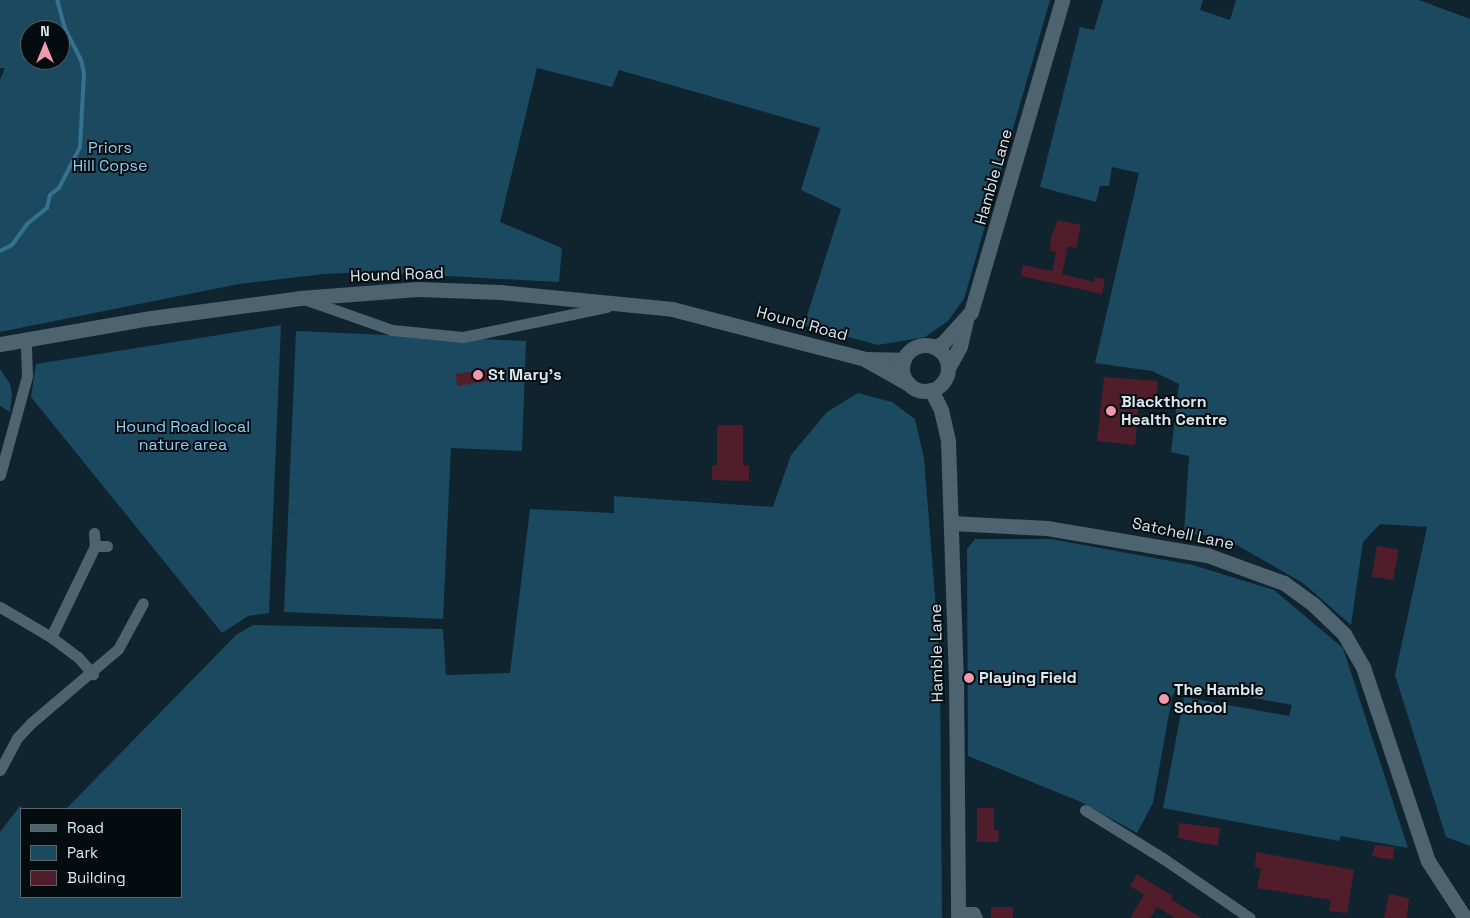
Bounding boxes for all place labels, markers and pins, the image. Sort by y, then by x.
place label: St Mary's [488,365,562,385]
marker: St Mary's [472,369,484,381]
place label: Blackthorn Health Centre [1121,392,1227,430]
marker: Blackthorn Health Centre [1105,405,1117,417]
place label: Playing Field [979,668,1077,688]
marker: Playing Field [963,672,975,684]
place label: The Hamble School [1174,680,1264,718]
marker: The Hamble School [1158,693,1170,705]

